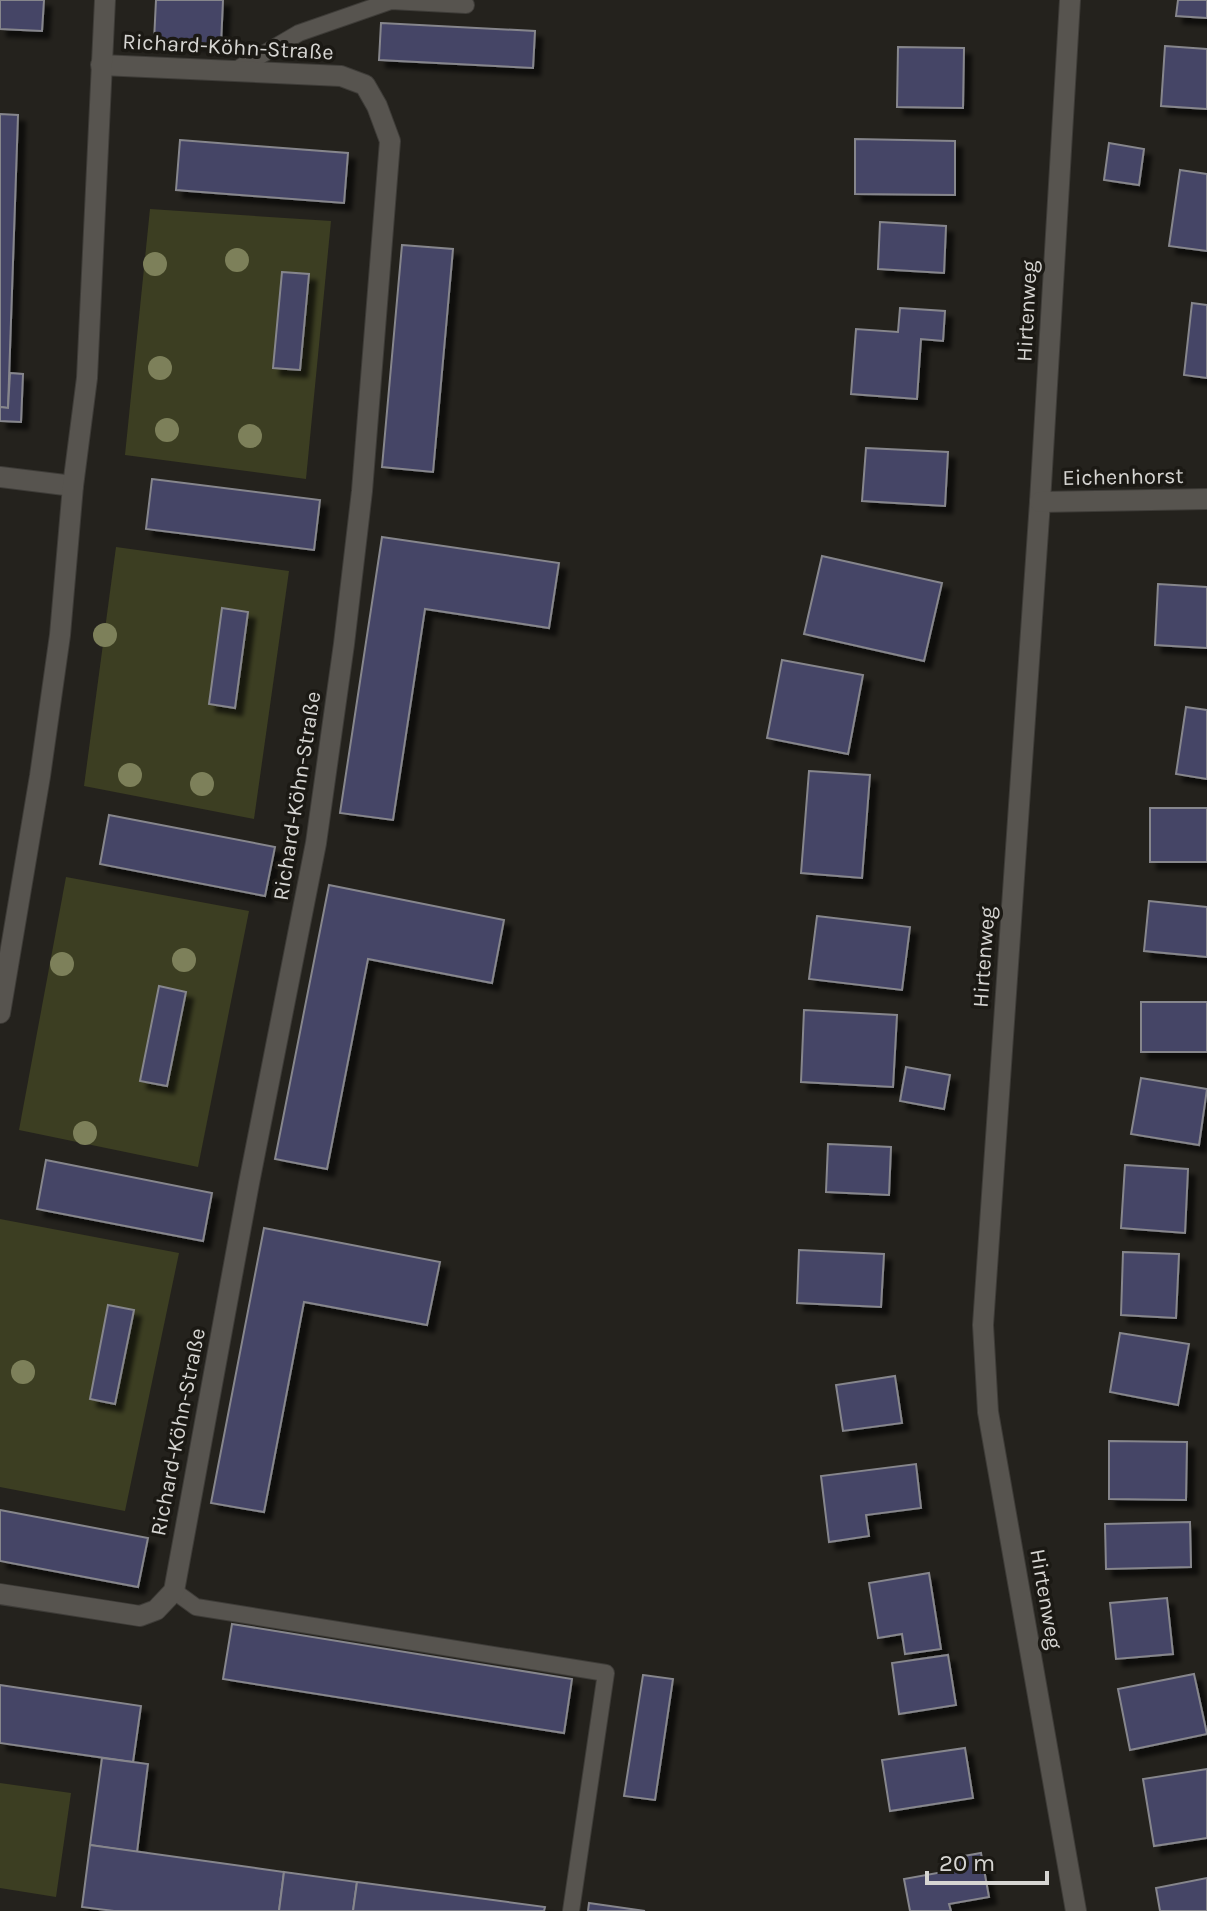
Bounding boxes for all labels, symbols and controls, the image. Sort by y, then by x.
street label: Richard-Köhn-Straße [122,28,334,66]
street label: Hirtenweg [1011,259,1043,362]
street label: Eichenhorst [1062,463,1184,491]
street label: Richard-Köhn-Straße [268,690,326,902]
street label: Hirtenweg [967,905,1001,1009]
street label: Richard-Köhn-Straße [145,1326,211,1538]
street label: Hirtenweg [1024,1547,1068,1652]
scale bar [927,1835,1047,1885]
text: 20 m [939,1849,995,1877]

